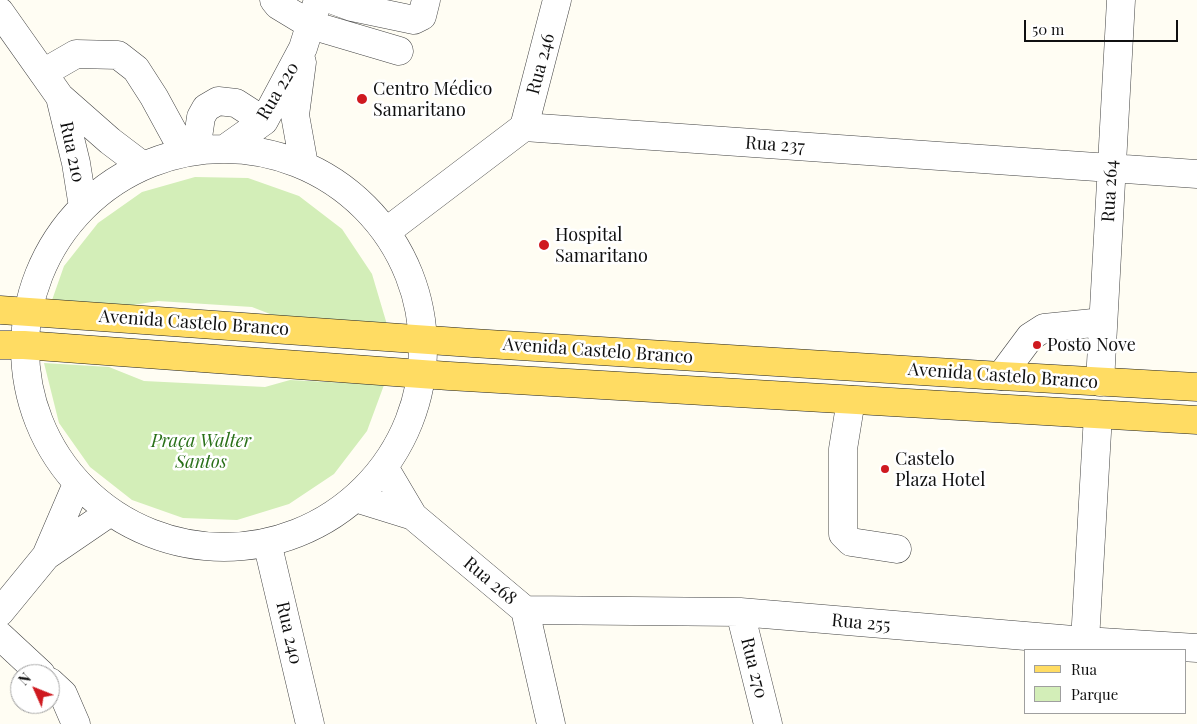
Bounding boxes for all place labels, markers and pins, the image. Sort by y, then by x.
place label: Centro Médico Samaritano [373,78,492,120]
marker: Centro Médico Samaritano [355,92,369,106]
place label: Hospital Samaritano [555,224,648,266]
marker: Hospital Samaritano [537,238,551,252]
place label: Posto Nove [1047,334,1136,356]
marker: Posto Nove [1031,339,1043,351]
place label: Castelo Plaza Hotel [895,448,985,490]
marker: Castelo Plaza Hotel [879,463,891,475]

